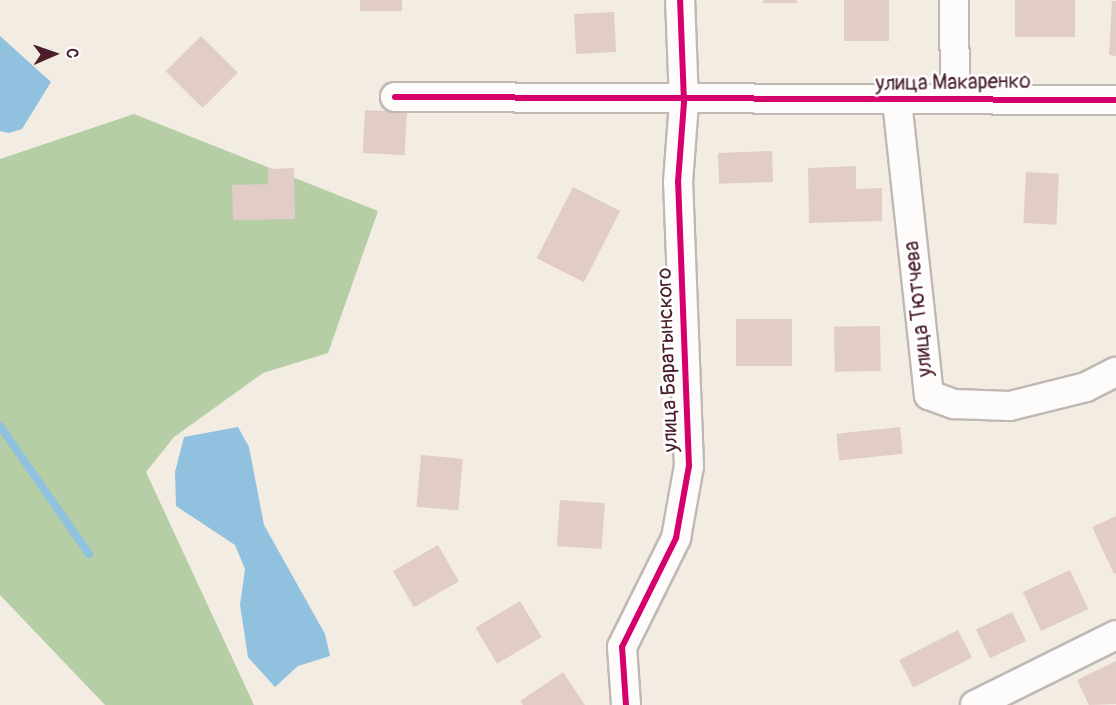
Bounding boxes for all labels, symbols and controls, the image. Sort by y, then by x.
north arrow [24,24,84,84]
text: С [62,48,82,59]
street label: улица Макаренко [875,69,1031,97]
street label: улица Тютчева [899,240,939,378]
street label: улица Баратынского [652,267,684,453]

